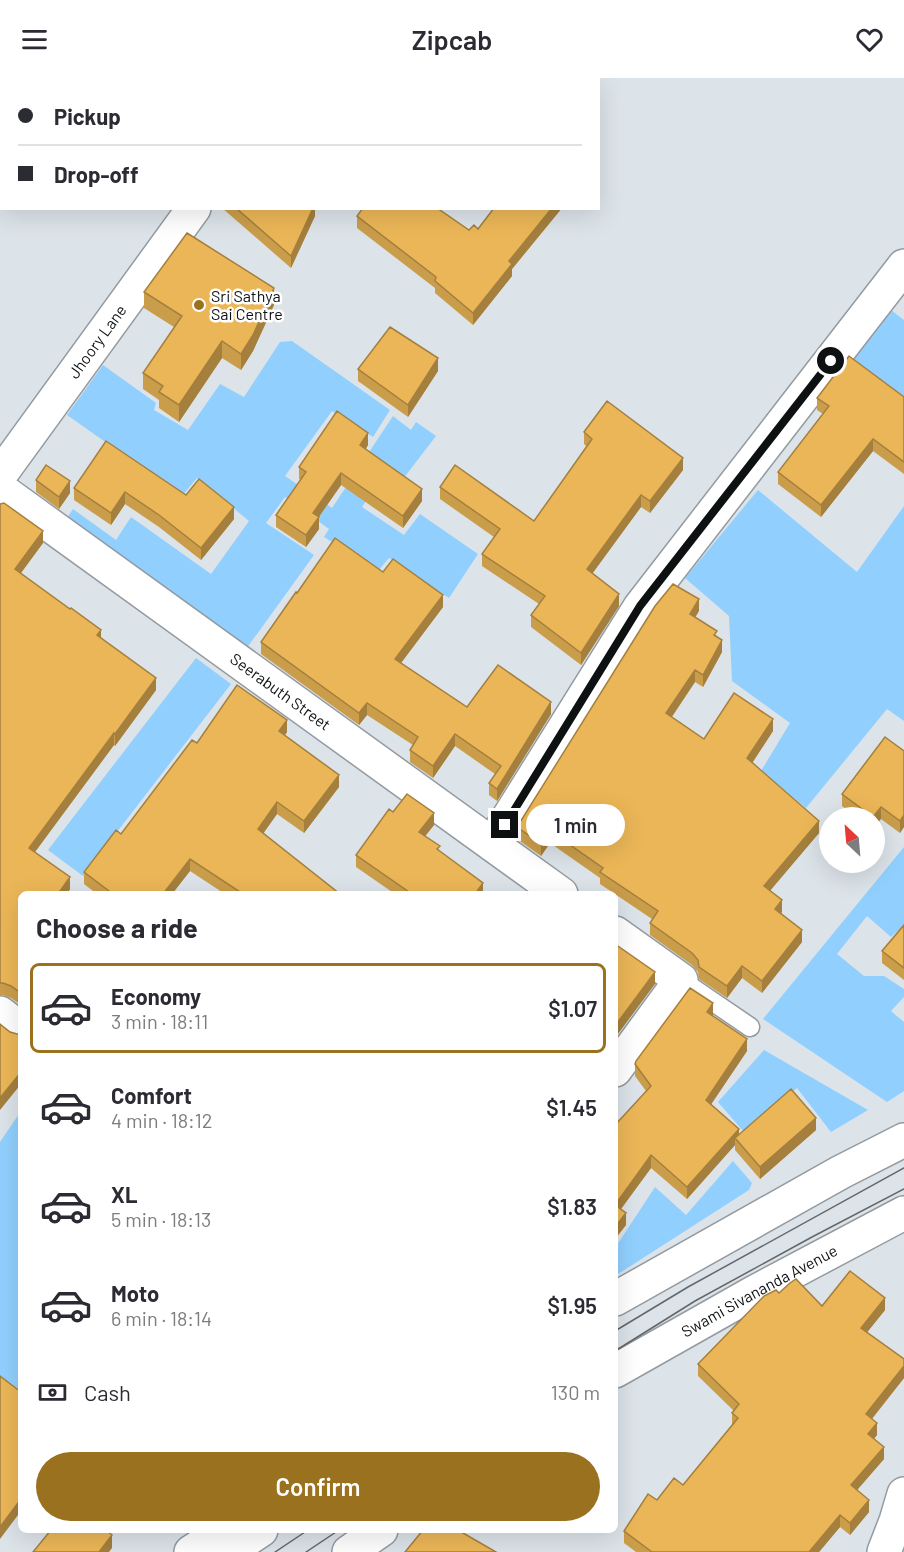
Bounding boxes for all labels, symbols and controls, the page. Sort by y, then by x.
icon: menu [18,23,51,56]
text: Zipcab [412,23,492,55]
icon: heart [853,23,886,56]
text: Pickup [54,103,121,129]
text: Drop-off [54,161,138,187]
place label: Sri Sathya Sai Centre [211,286,283,323]
marker: Sri Sathya Sai Centre [192,298,206,312]
street label: Jhoory Lane [63,301,130,382]
route start [817,347,844,374]
street label: Seerabuth Street [227,649,335,734]
callout: 1 min [526,804,625,846]
north arrow [819,807,885,873]
map controls [819,807,885,873]
route end [491,811,518,838]
text: 1 min [554,813,597,837]
text: Choose a ride [36,911,198,943]
icon: car [39,981,93,1035]
text: Economy [111,983,201,1009]
text: $1.07 [548,995,597,1021]
text: 3 min · 18:11 [111,1009,208,1033]
icon: car [39,1080,93,1134]
text: Comfort [111,1082,192,1108]
text: $1.45 [546,1094,597,1120]
text: 4 min · 18:12 [111,1108,213,1132]
icon: car [39,1179,93,1233]
text: XL [111,1181,137,1207]
text: $1.83 [547,1193,597,1219]
text: 5 min · 18:13 [111,1207,211,1231]
street label: Swami Sivananda Avenue [678,1240,840,1341]
icon: car [39,1278,93,1332]
text: Moto [111,1280,159,1306]
text: $1.95 [547,1292,597,1318]
text: 6 min · 18:14 [111,1306,212,1330]
icon: cash [36,1376,69,1409]
text: Cash [84,1379,131,1405]
text: 130 m [551,1380,600,1404]
button: Confirm [36,1452,600,1521]

